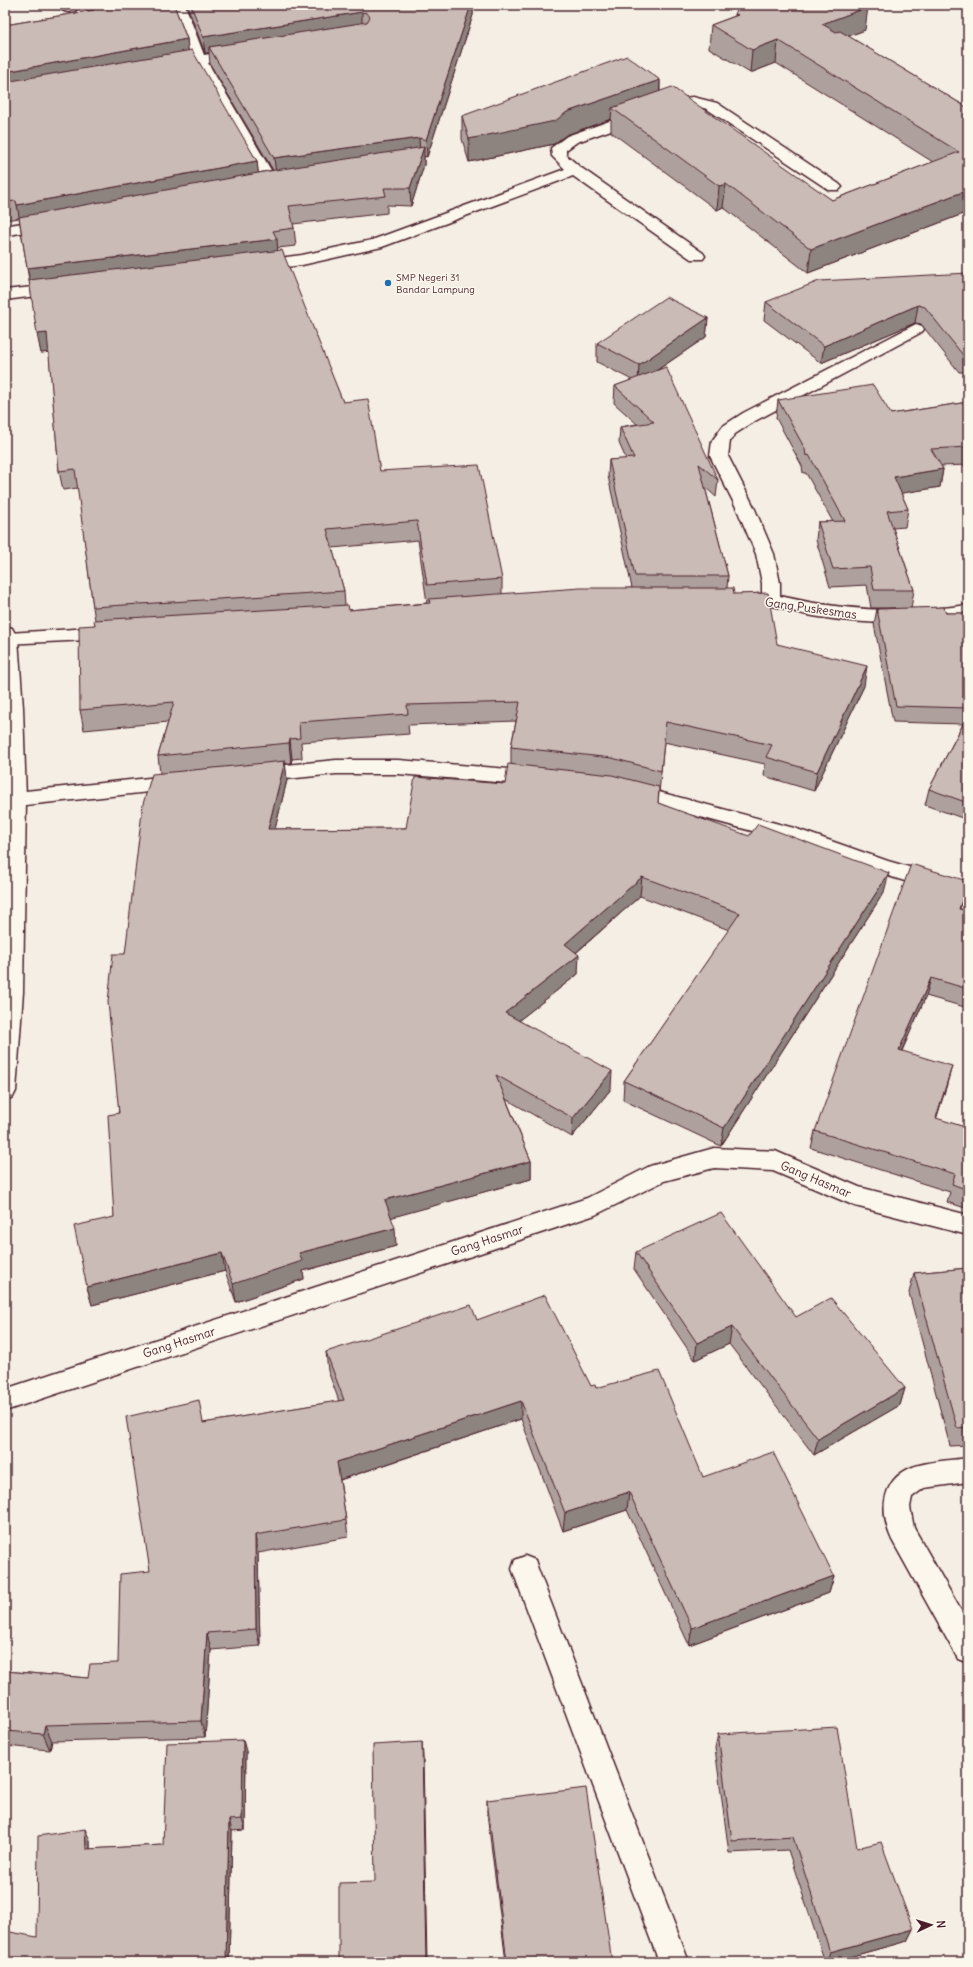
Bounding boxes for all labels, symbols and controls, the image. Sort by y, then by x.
place label: SMP Negeri 31 Bandar Lampung [396,271,475,296]
marker: SMP Negeri 31 Bandar Lampung [383,278,393,288]
street label: Gang Puskesmas [764,594,858,622]
street label: Gang Hasmar [778,1157,854,1201]
street label: Gang Hasmar [449,1221,525,1259]
street label: Gang Hasmar [141,1323,217,1361]
north arrow [911,1905,951,1945]
text: N [934,1920,948,1929]

